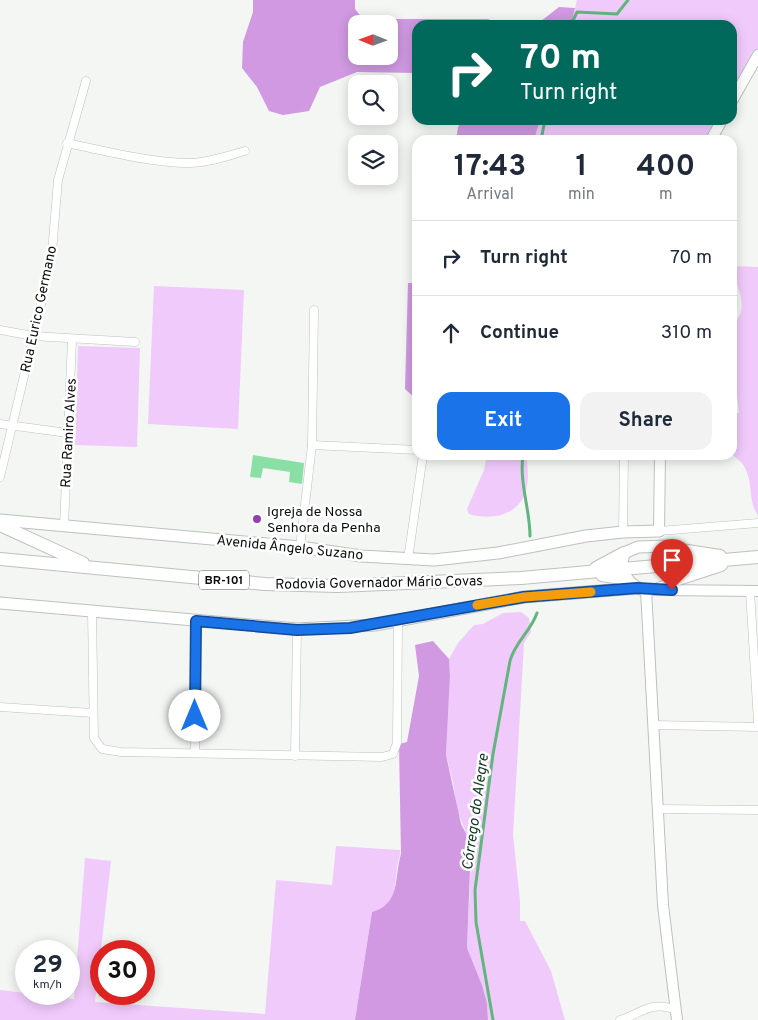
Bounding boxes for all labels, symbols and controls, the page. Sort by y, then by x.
north arrow [348,15,398,65]
map controls [348,15,398,185]
text: 70 m [520,37,601,81]
icon: right [437,40,502,105]
button: search [348,75,398,125]
text: Turn right [520,80,617,107]
button: layers [348,135,398,185]
text: 17:43 [454,149,526,186]
text: 1 [575,149,587,186]
text: 400 [636,149,695,186]
text: Arrival [466,185,514,205]
text: min [568,185,595,205]
text: m [659,185,673,205]
street label: Rua Eurico Germano [18,244,61,374]
icon: right [437,244,465,272]
text: Turn right [480,246,568,270]
text: 70 m [670,246,712,270]
icon: ahead [437,319,465,347]
text: Continue [480,321,559,345]
text: 310 m [661,321,712,345]
street label: Rua Ramiro Alves [58,378,81,488]
button: Exit [437,392,570,450]
button: Share [580,392,712,450]
place label: Igreja de Nossa Senhora da Penha [267,504,381,537]
marker: Igreja de Nossa Senhora da Penha [251,513,263,525]
street label: Avenida Ângelo Suzano [216,531,364,565]
pin [651,539,693,590]
icon: arrive [658,546,686,574]
road number: BR-101 [199,570,249,590]
street label: Rodovia Governador Mário Covas [275,573,483,594]
position arrow [168,689,220,741]
water label: Córrego do Alegre [459,753,494,872]
speed limit sign: 30 [90,940,155,1005]
text: 29 [32,950,63,982]
text: km/h [33,977,62,993]

